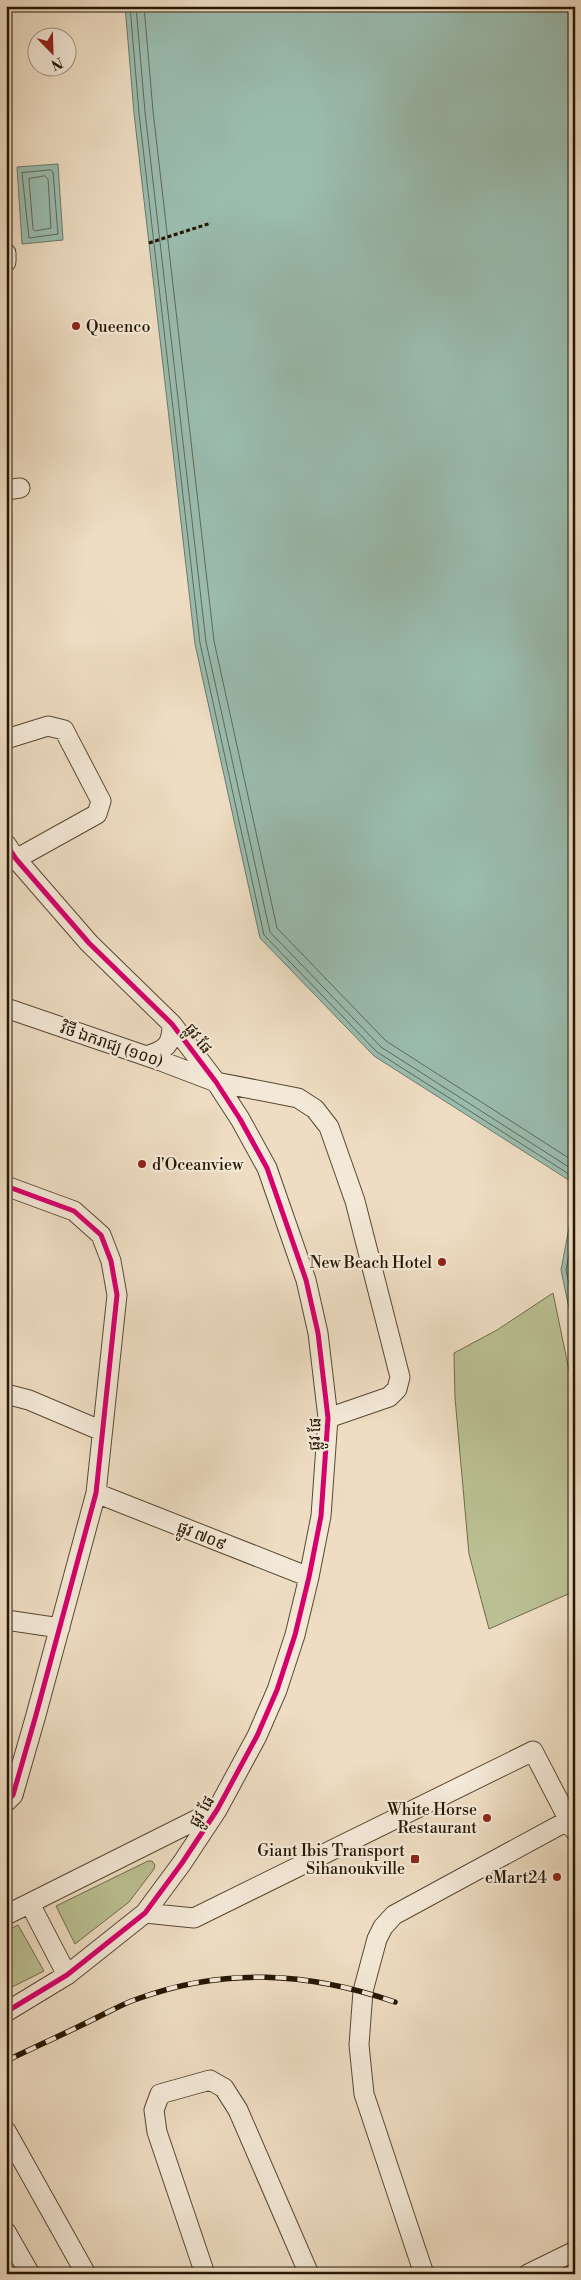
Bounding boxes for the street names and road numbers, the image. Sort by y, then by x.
street label: វិថី ឯករាជ្យ (១០០) [57,1016,166,1072]
street label: ផ្លូវ ផែ [177,1019,216,1060]
street label: ផ្លូវ ផែ [304,1417,329,1451]
street label: ផ្លូវ ៧០៩ [173,1517,229,1558]
street label: ផ្លូវ ផែ [185,1792,222,1833]

